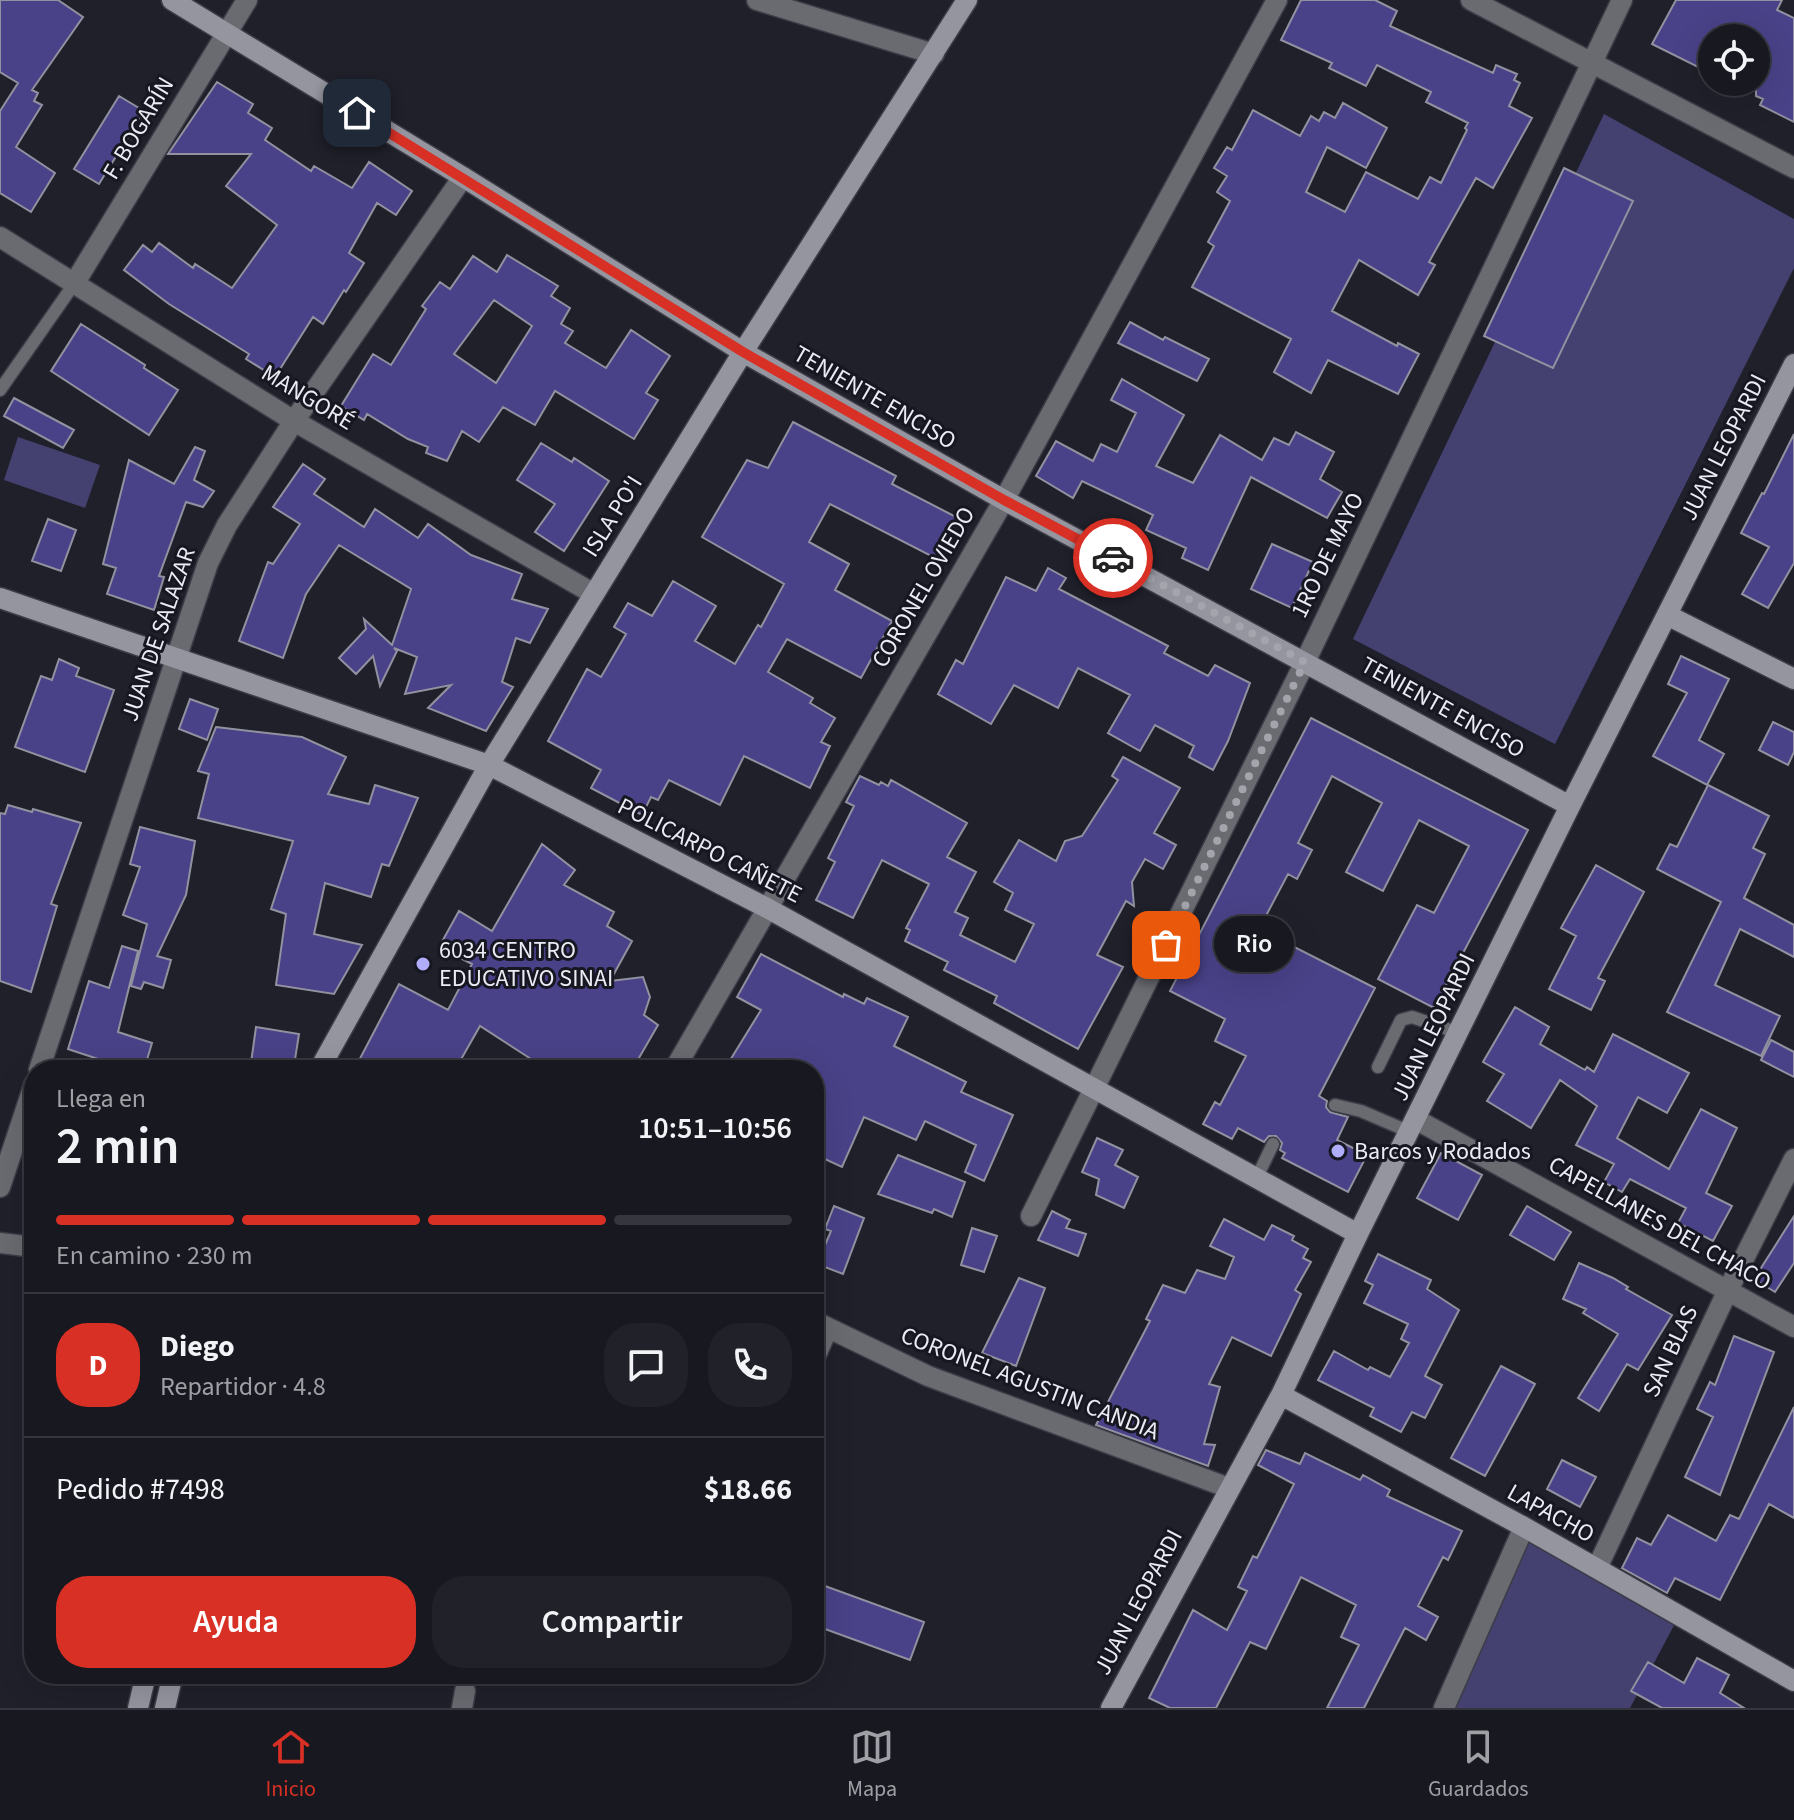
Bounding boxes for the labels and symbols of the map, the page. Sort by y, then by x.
street label: F. BOGARÍN [94,70,183,186]
pin [323,79,391,147]
street label: TENIENTE ENCISO [787,337,963,458]
street label: MANGORÉ [255,356,361,439]
street label: JUAN LEOPARDI [1671,368,1775,527]
street label: ISLA PO'I [574,469,651,564]
street label: 1RO DE MAYO [1282,487,1373,624]
street label: CORONEL OVIEDO [863,500,984,674]
courier [1073,518,1153,598]
street label: JUAN DE SALAZAR [112,542,205,726]
street label: TENIENTE ENCISO [1354,648,1531,767]
street label: POLICARPO CAÑETE [612,789,808,912]
pin [1132,911,1200,979]
callout: Rio [1214,917,1294,973]
place label: 6034 CENTRO EDUCATIVO SINAI [439,933,613,996]
street label: JUAN LEOPARDI [1383,947,1484,1107]
marker: 6034 CENTRO EDUCATIVO SINAI [414,955,432,973]
place label: Barcos y Rodados [1354,1134,1531,1169]
marker: Barcos y Rodados [1329,1142,1347,1160]
street label: CAPELLANES DEL CHACO [1542,1147,1778,1299]
street label: SAN BLAS [1634,1299,1707,1403]
street label: CORONEL AGUSTIN CANDIA [896,1318,1164,1449]
street label: LAPACHO [1501,1475,1601,1552]
street label: JUAN LEOPARDI [1085,1523,1192,1681]

